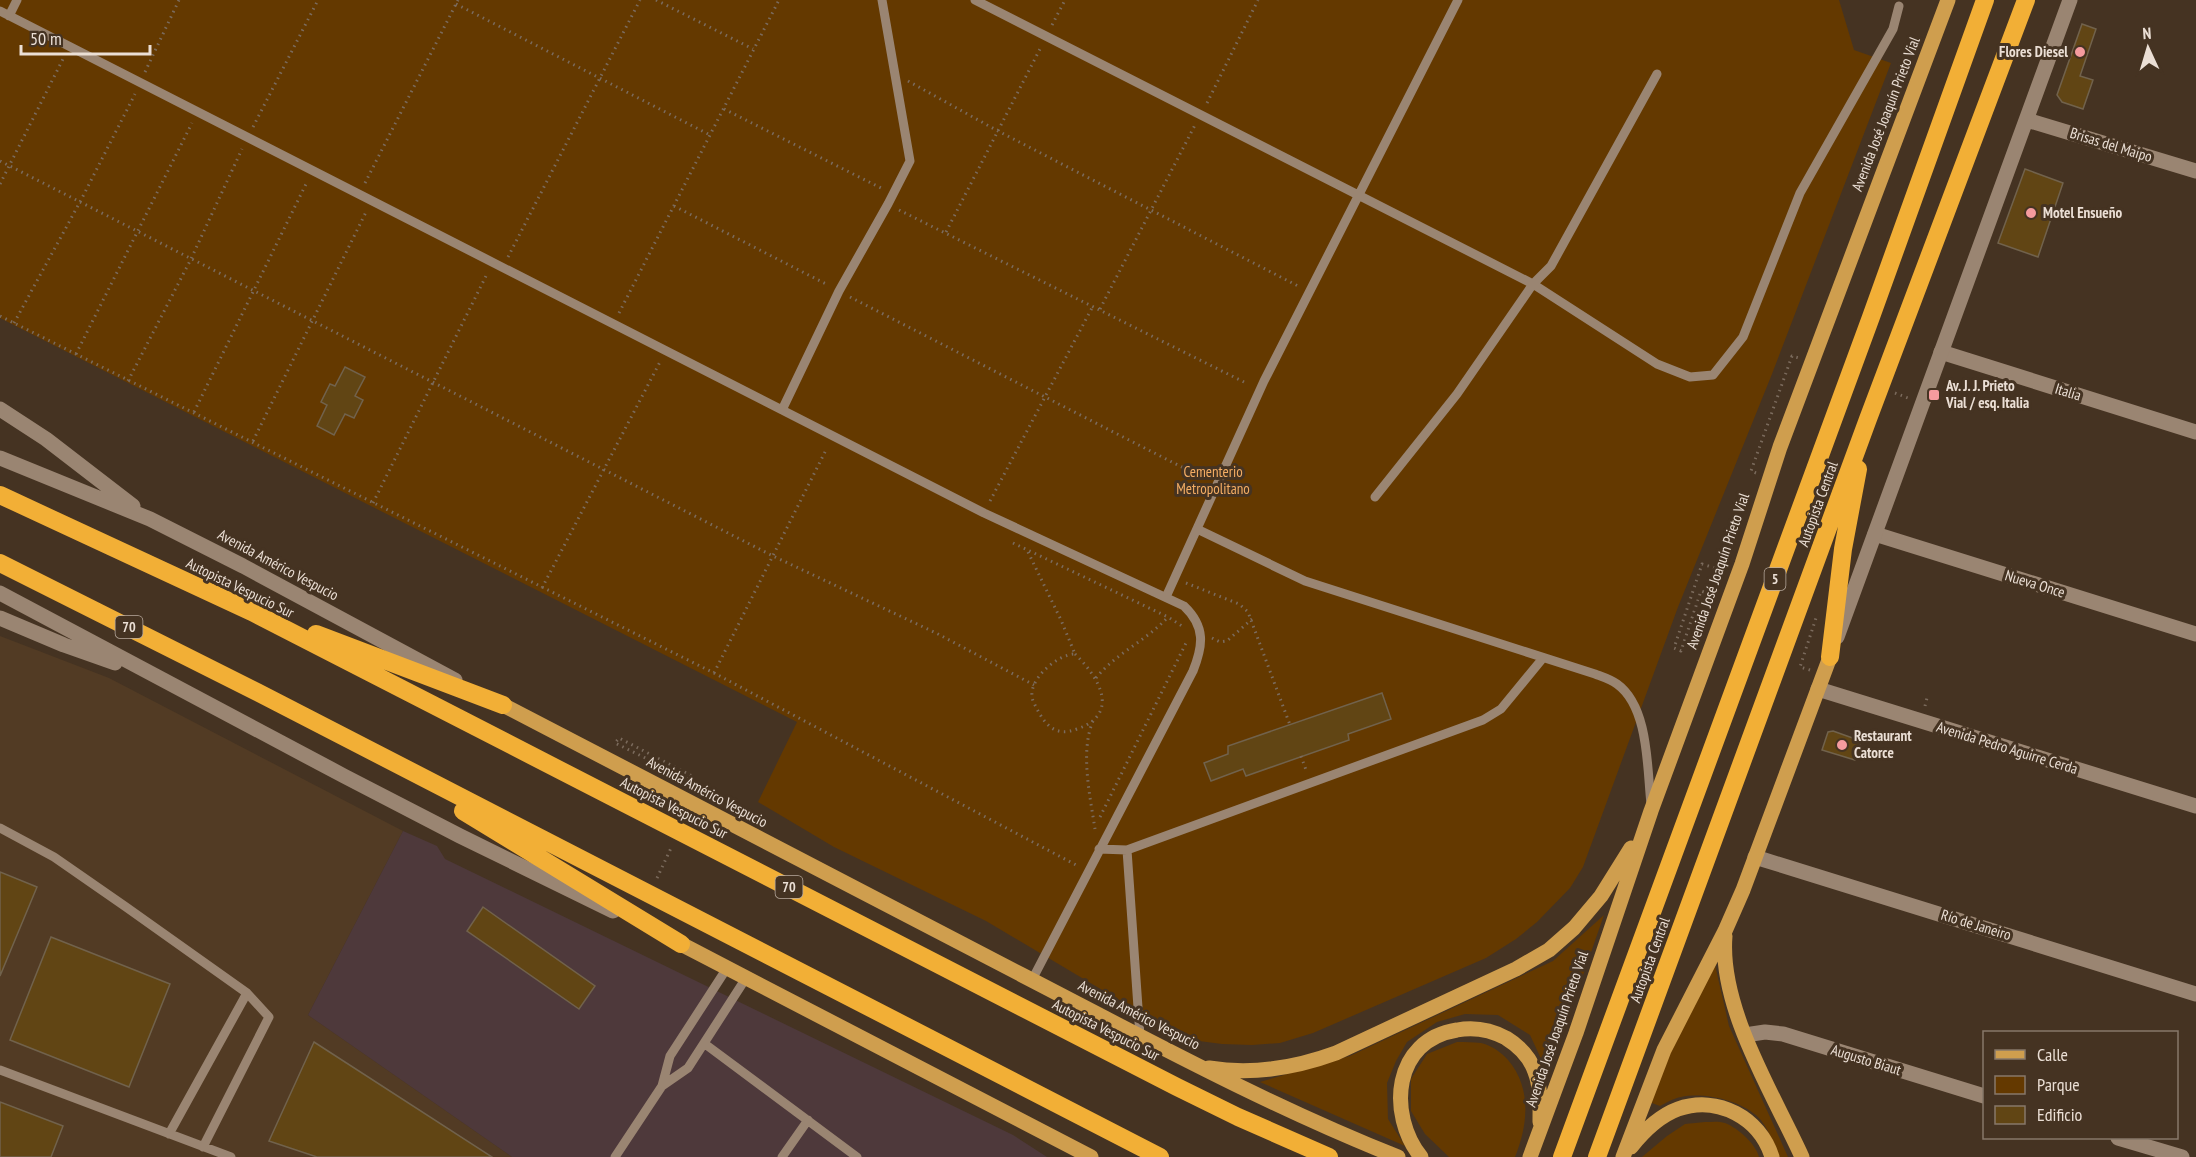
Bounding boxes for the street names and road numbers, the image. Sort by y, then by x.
street label: Avenida José Joaquín Prieto Vial [1847,34,1924,194]
street label: Brisas del Maipo [2068,123,2155,166]
street label: Italia [2053,379,2084,404]
street label: Autopista Central [1793,458,1842,549]
street label: Avenida José Joaquín Prieto Vial [1682,490,1753,651]
street label: Avenida Américo Vespucio [215,525,342,604]
street label: Autopista Vespucio Sur [183,553,298,622]
street label: Nueva Once [2003,565,2067,602]
road number: 5 [1764,568,1786,590]
road number: 70 [116,616,142,638]
street label: Avenida Pedro Aguirre Cerda [1934,717,2080,778]
street label: Avenida Américo Vespucio [644,752,771,831]
street label: Autopista Vespucio Sur [617,772,732,843]
road number: 70 [776,876,802,898]
street label: Río de Janeiro [1939,905,2013,944]
street label: Autopista Central [1625,914,1674,1005]
street label: Avenida José Joaquín Prieto Vial [1521,948,1592,1109]
street label: Avenida Américo Vespucio [1075,976,1203,1053]
street label: Autopista Vespucio Sur [1049,994,1164,1065]
street label: Augusto Biaut [1829,1040,1903,1079]

